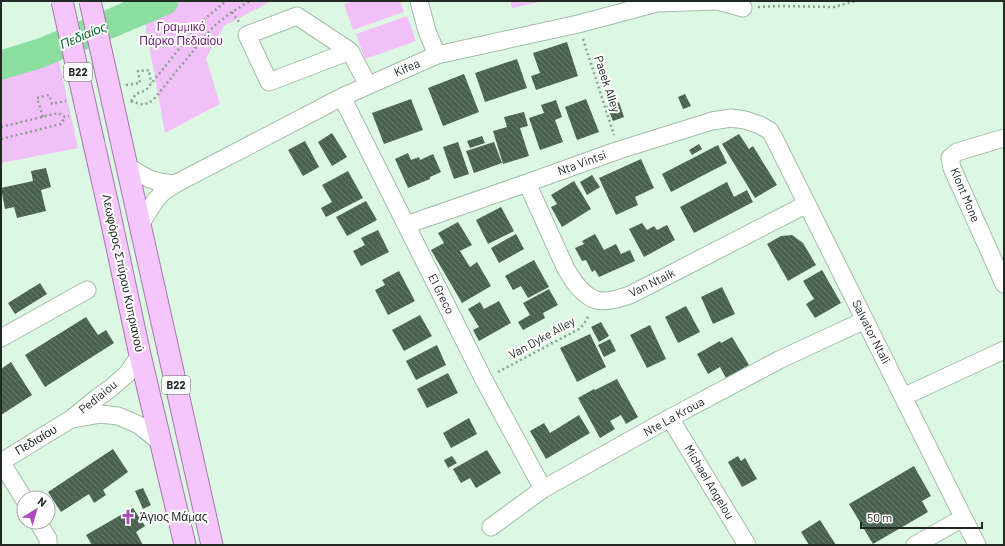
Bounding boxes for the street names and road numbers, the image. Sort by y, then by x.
street label: Paeek Alley [592,53,624,114]
street label: Kifea [392,55,422,79]
road number: B22 [64,63,92,81]
street label: Nta Vintsi [555,147,608,177]
street label: Klont Mone [948,165,984,224]
street label: Λεωφόρος Σπύρου Κυπριανού [99,193,148,353]
street label: Van Ntaik [626,265,677,299]
street label: El Greco [426,271,458,316]
street label: Salvator Ntali [850,297,894,366]
street label: Van Dyke Alley [506,313,577,361]
road number: B22 [162,376,190,394]
street label: Pediaiou [75,377,119,416]
street label: Nte La Kroua [641,394,706,439]
street label: Πεδιαίου [12,421,59,457]
street label: Michael Angelou [682,442,738,521]

